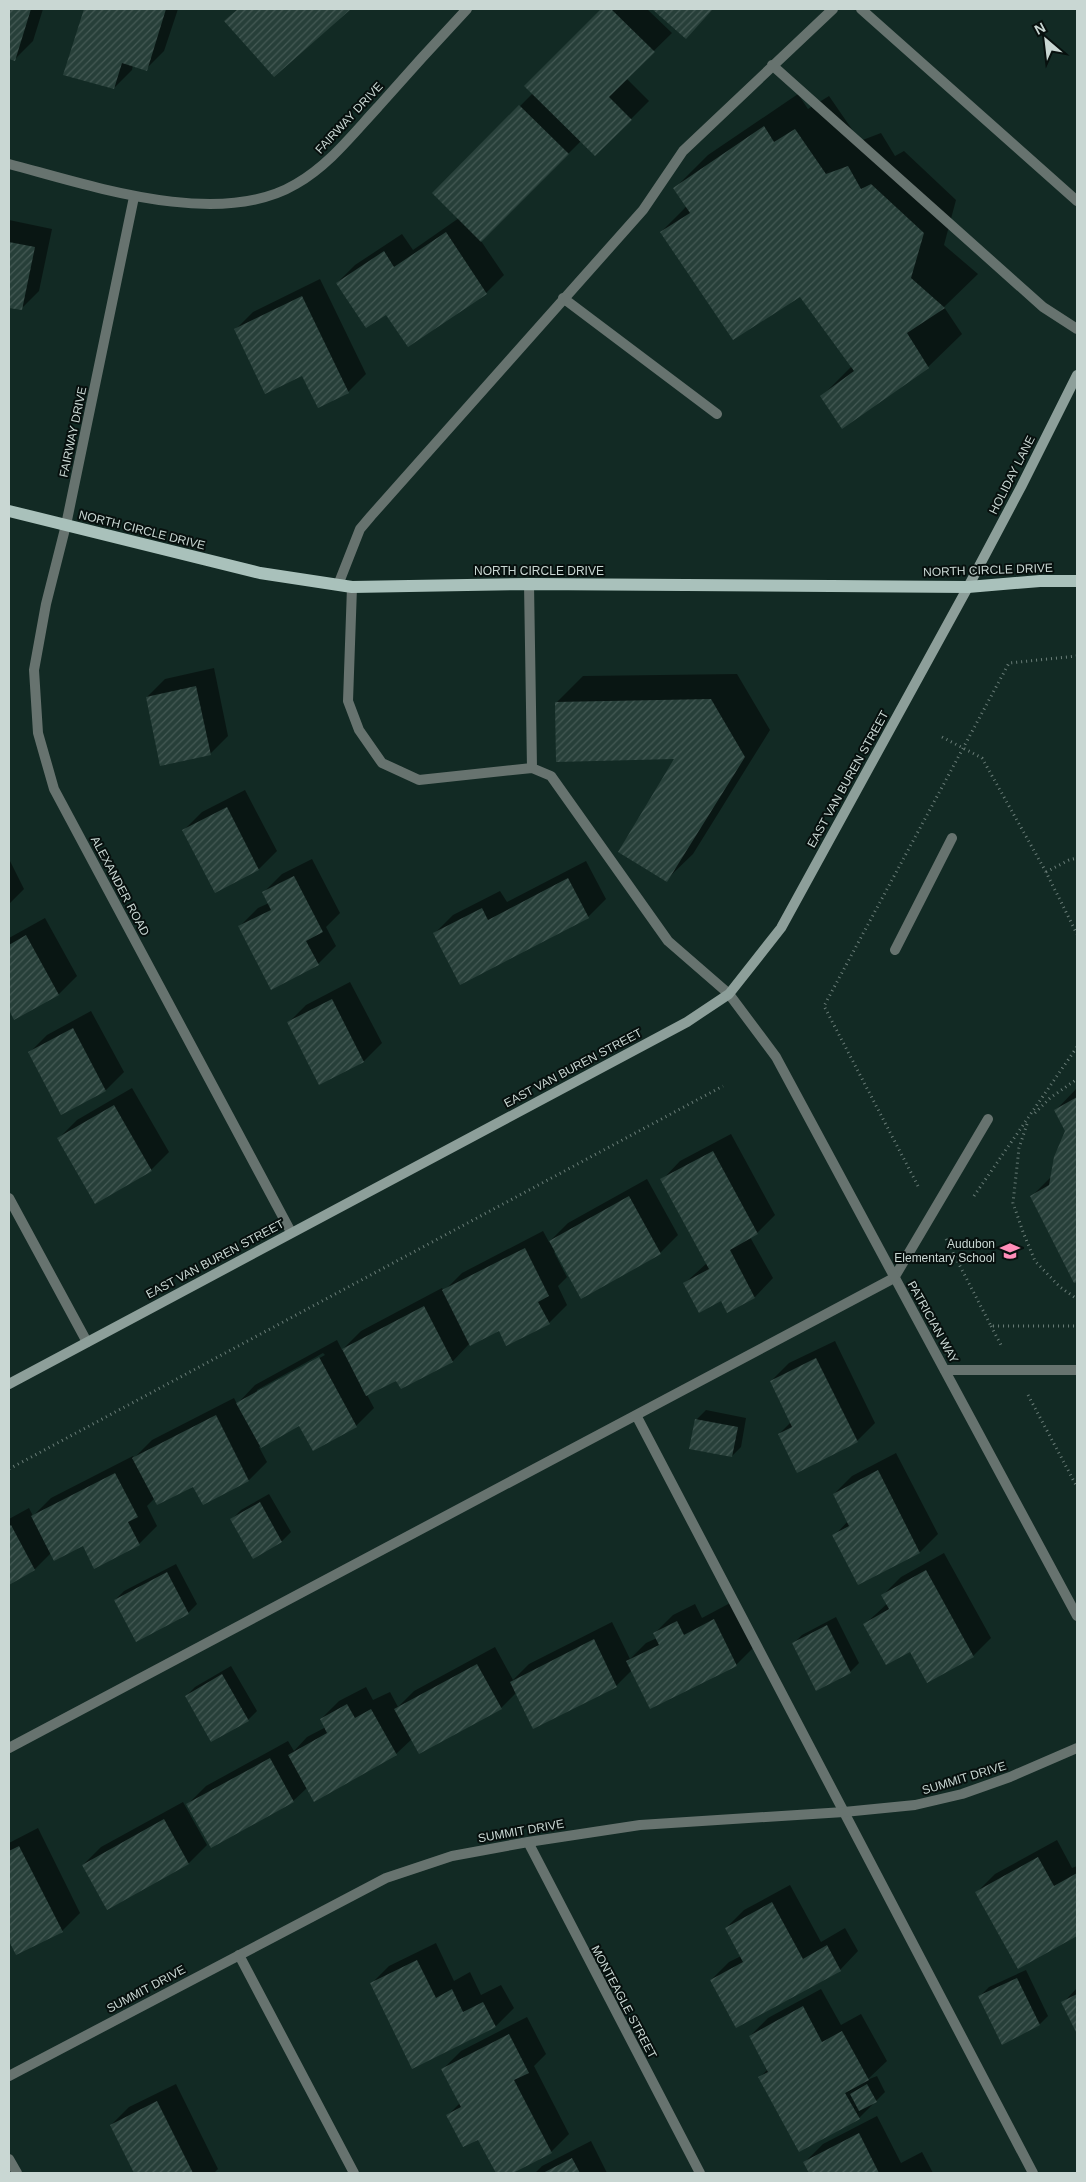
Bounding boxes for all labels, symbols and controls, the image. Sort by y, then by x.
north arrow [1021,15,1071,65]
text: N [1032,19,1048,38]
street label: FAIRWAY DRIVE [312,79,386,157]
street label: FAIRWAY DRIVE [57,385,89,479]
street label: HOLIDAY LANE [986,433,1038,517]
street label: NORTH CIRCLE DRIVE [77,508,207,552]
street label: NORTH CIRCLE DRIVE [923,561,1053,579]
street label: NORTH CIRCLE DRIVE [474,564,604,578]
street label: EAST VAN BUREN STREET [804,708,892,850]
street label: ALEXANDER ROAD [88,834,152,938]
street label: EAST VAN BUREN STREET [502,1025,645,1110]
street label: EAST VAN BUREN STREET [144,1216,287,1301]
place label: Audubon Elementary School [894,1237,995,1265]
school or university icon: Audubon Elementary School [999,1240,1021,1262]
street label: PATRICIAN WAY [905,1279,961,1365]
street label: SUMMIT DRIVE [920,1759,1008,1797]
street label: SUMMIT DRIVE [477,1817,565,1845]
street label: MONTEAGLE STREET [588,1943,660,2062]
street label: SUMMIT DRIVE [104,1962,188,2016]

